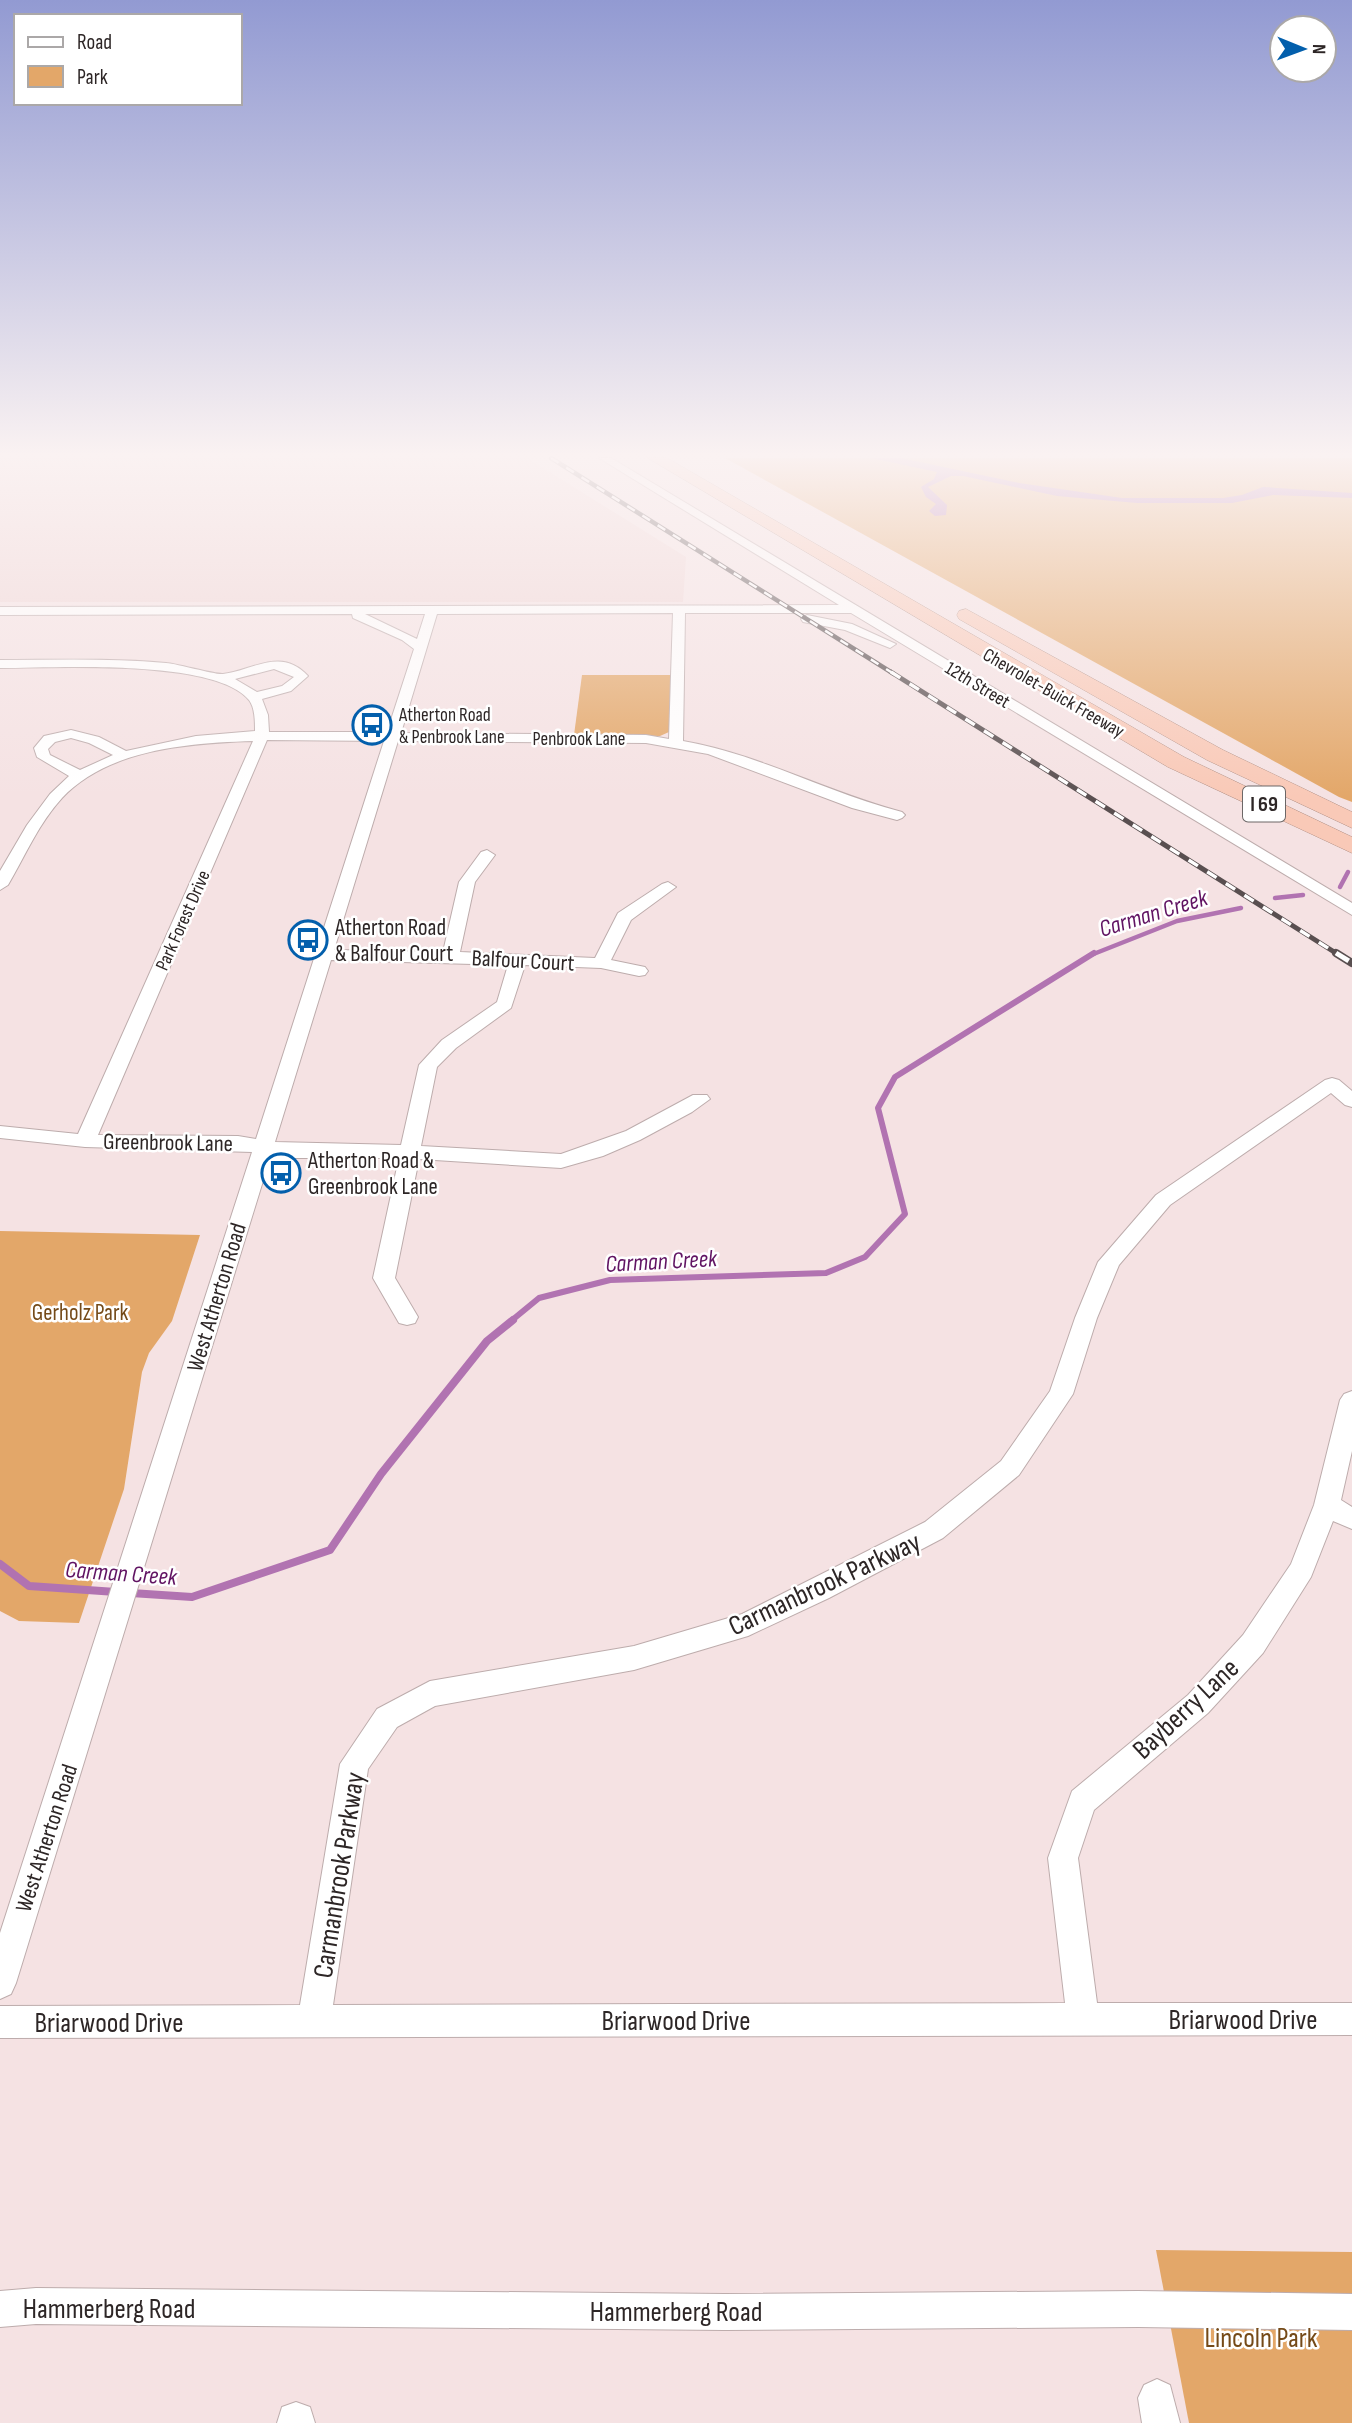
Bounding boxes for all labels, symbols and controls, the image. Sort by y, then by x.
legend [14,14,242,105]
north arrow [1268,14,1338,84]
text: Road [77,30,112,55]
text: N [1307,44,1330,55]
text: Park [77,65,108,90]
street label: Chevrolet-Buick Freeway [978,643,1129,743]
street label: 12th Street [941,657,1014,714]
bus stop icon: Atherton Road & Penbrook Lane [351,704,393,746]
place label: Atherton Road & Penbrook Lane [398,704,505,749]
street label: Penbrook Lane [533,728,626,751]
road number: I 69 [1243,786,1285,822]
street label: Park Forest Drive [151,867,216,974]
water label: Carman Creek [1095,883,1212,944]
place label: Atherton Road & Balfour Court [334,914,453,968]
bus stop icon: Atherton Road & Balfour Court [287,919,329,961]
street label: Balfour Court [471,944,575,978]
street label: Greenbrook Lane [103,1128,233,1158]
place label: Atherton Road & Greenbrook Lane [307,1147,438,1201]
bus stop icon: Atherton Road & Greenbrook Lane [260,1152,302,1194]
street label: West Atherton Road [181,1220,253,1375]
water label: Carman Creek [604,1244,719,1279]
park label: Gerholz Park [32,1299,129,1327]
street label: Carmanbrook Parkway [723,1525,926,1643]
water label: Carman Creek [64,1555,179,1592]
street label: Bayberry Lane [1126,1652,1246,1766]
street label: West Atherton Road [10,1761,84,1916]
street label: Carmanbrook Parkway [307,1770,372,1981]
street label: Briarwood Drive [1169,2004,1317,2037]
street label: Briarwood Drive [602,2005,750,2038]
street label: Briarwood Drive [35,2007,183,2040]
street label: Hammerberg Road [23,2293,195,2326]
street label: Hammerberg Road [590,2296,762,2329]
park label: Lincoln Park [1205,2322,1318,2355]

